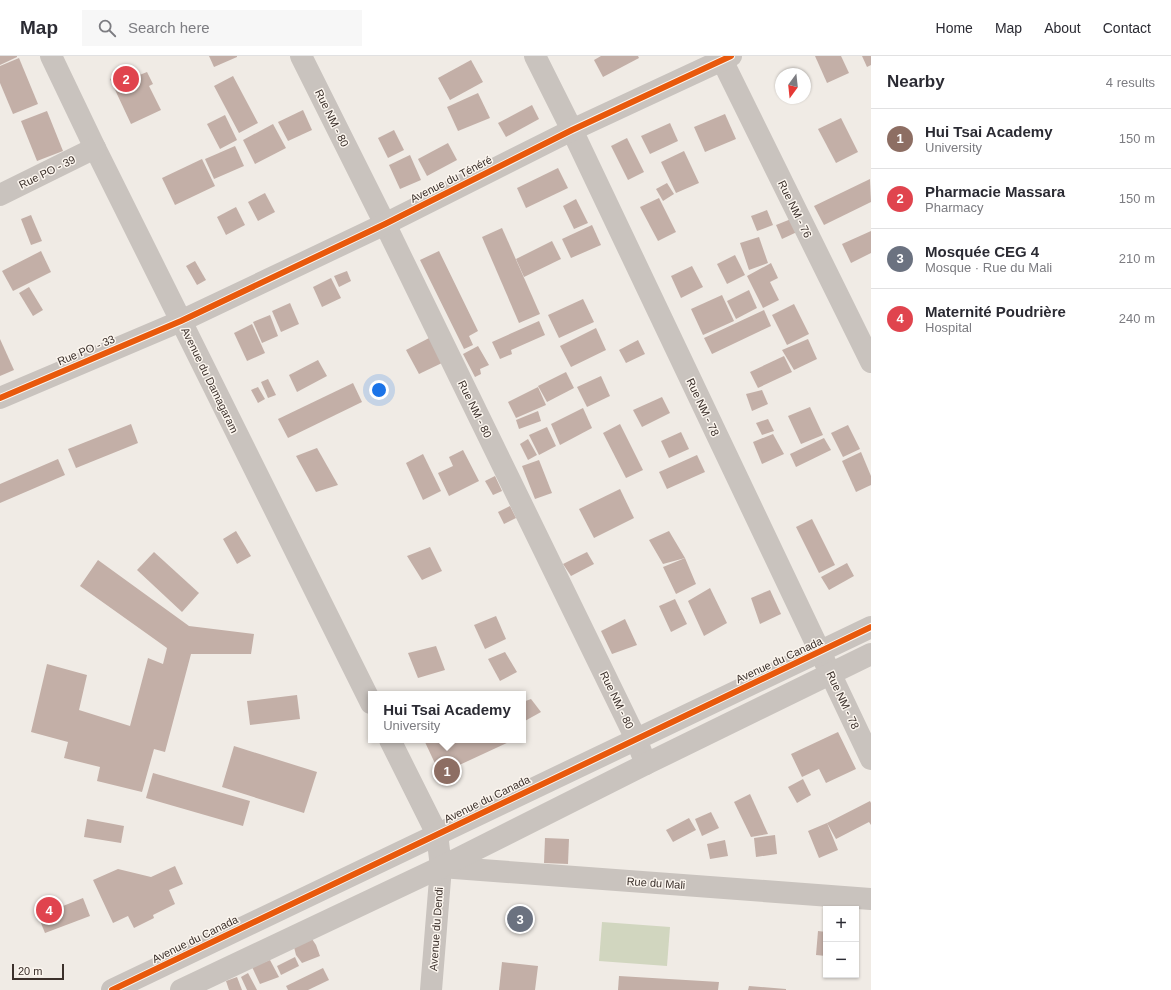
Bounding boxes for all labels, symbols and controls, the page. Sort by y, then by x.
search box [82,10,362,46]
text: Map [20,17,58,38]
icon: search [96,17,118,39]
text: Search here [128,19,210,36]
text: Home [936,20,973,36]
text: Map [995,20,1022,36]
text: About [1044,20,1081,36]
text: Contact [1103,20,1151,36]
pin: 2 [113,64,139,94]
north arrow [775,68,811,104]
text: Nearby [887,72,945,91]
text: 4 results [1106,75,1155,90]
street label: Rue NM - 80 [313,87,351,149]
text: Hui Tsai Academy [925,123,1053,140]
text: 1 [896,131,904,146]
text: 150 m [1119,131,1155,146]
text: University [925,140,982,155]
street label: Rue PO - 39 [17,153,77,191]
street label: Avenue du Ténéré [408,153,494,205]
street label: Rue NM - 76 [776,178,814,240]
text: Pharmacie Massara [925,183,1065,200]
text: 2 [896,191,904,206]
text: 150 m [1119,191,1155,206]
text: Pharmacy [925,200,984,215]
text: Mosquée CEG 4 [925,243,1039,260]
text: 3 [896,251,904,266]
text: 210 m [1119,251,1155,266]
text: Mosque · Rue du Mali [925,260,1052,275]
text: Maternité Poudrière [925,303,1066,320]
text: 4 [896,311,904,326]
text: 240 m [1119,311,1155,326]
text: Hospital [925,320,972,335]
street label: Avenue du Damagaram [179,325,241,435]
street label: Rue PO - 33 [56,333,116,367]
street label: Rue NM - 78 [684,376,722,438]
street label: Rue NM - 80 [456,378,494,440]
your location [369,380,389,400]
street label: Avenue du Canada [734,634,825,685]
street label: Rue NM - 80 [598,669,636,731]
street label: Rue NM - 78 [824,669,862,731]
popup [368,691,526,743]
text: Hui Tsai Academy [383,701,511,718]
text: University [383,718,440,733]
pin: 1 [434,756,460,786]
street label: Avenue du Canada [442,773,533,825]
street label: Rue du Mali [626,875,686,891]
street label: Avenue du Dendi [427,887,445,971]
pin: 4 [36,895,62,925]
pin: 3 [507,904,533,934]
map controls [823,906,859,978]
button: + [823,906,859,942]
street label: Avenue du Canada [150,913,241,965]
button: − [823,942,859,978]
scale bar [12,962,64,981]
text: 20 m [18,965,42,977]

